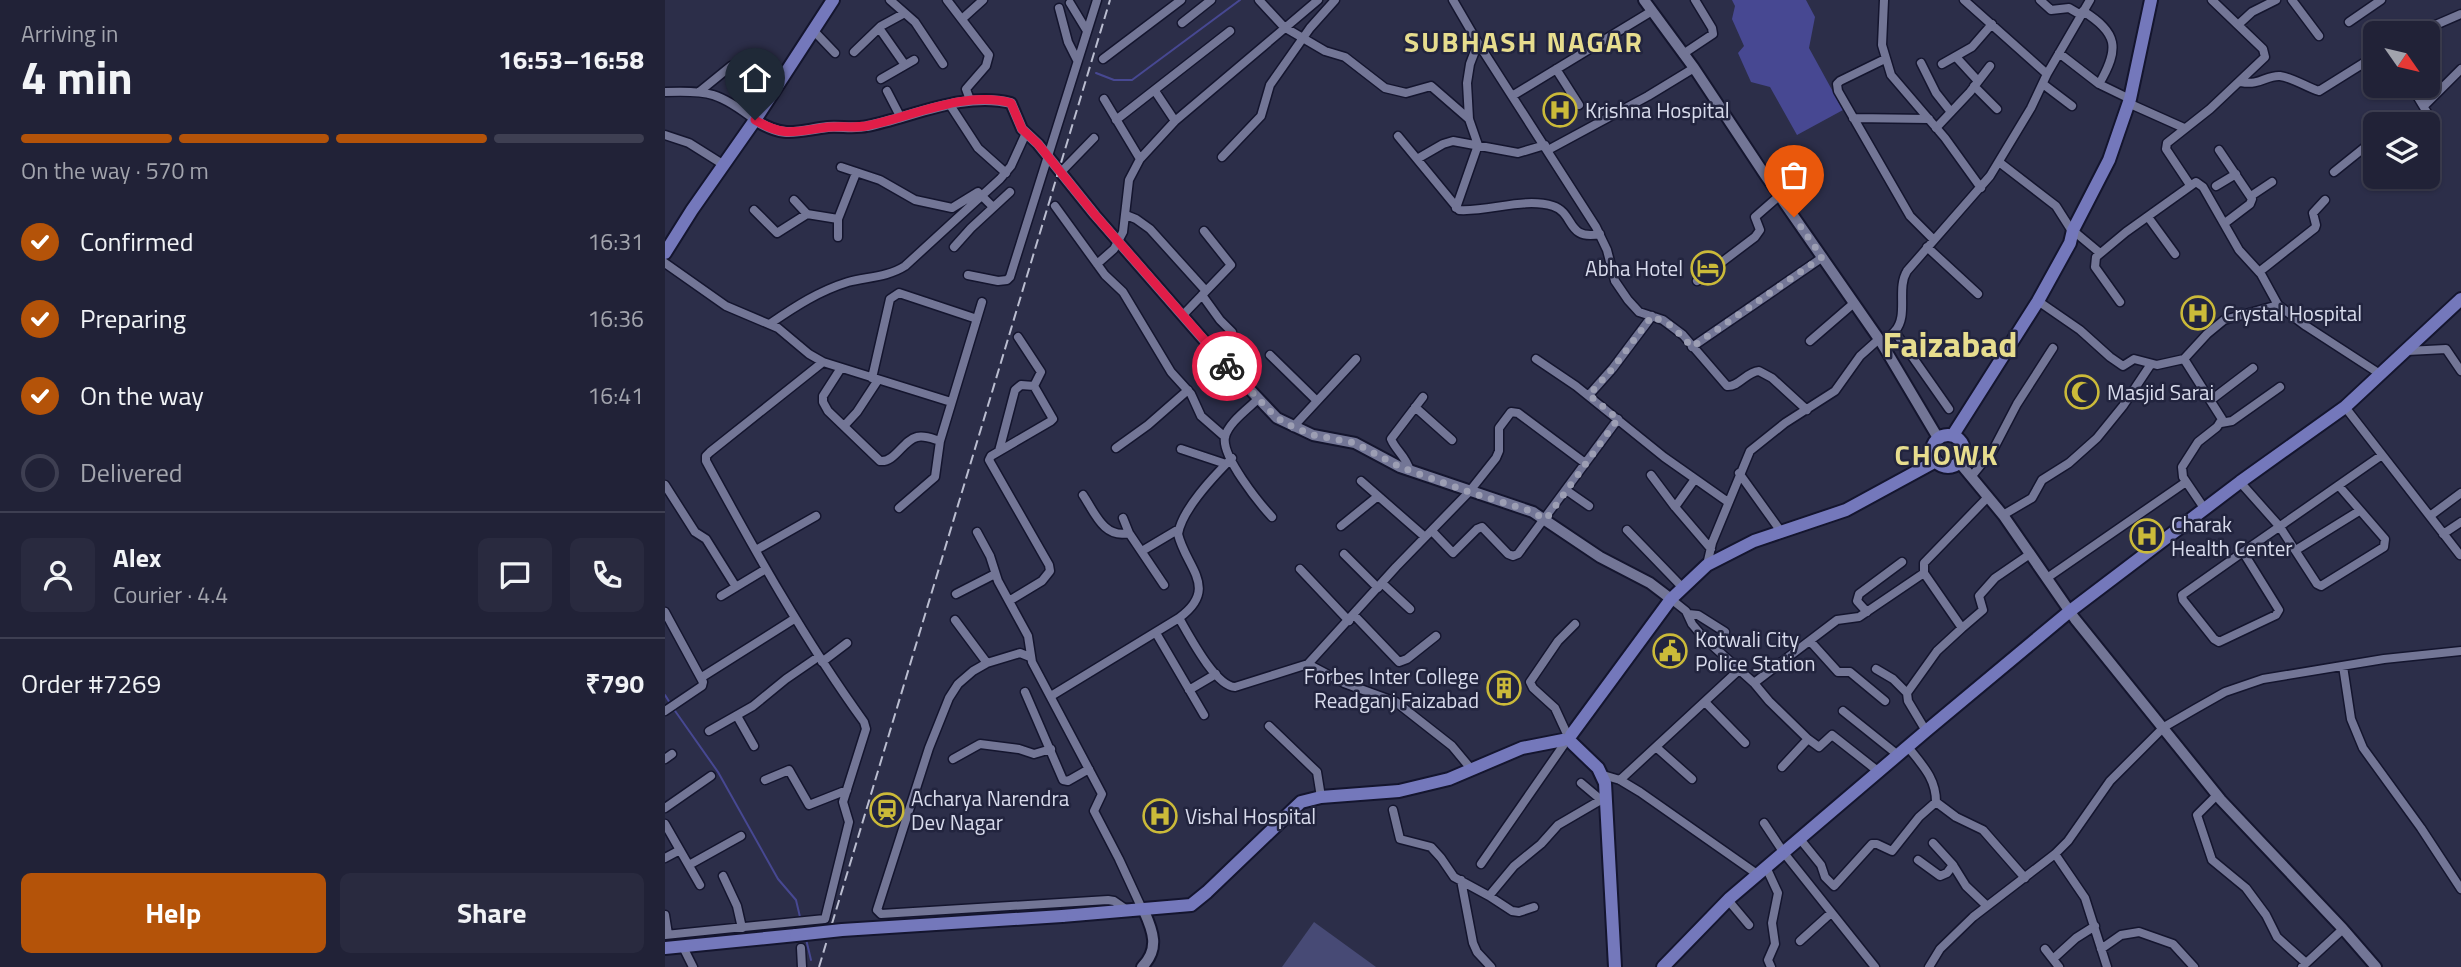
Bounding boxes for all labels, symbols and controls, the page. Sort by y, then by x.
text: Arriving in [21,16,118,51]
district label: SUBHASH NAGAR [1404,20,1644,63]
north arrow [2363,21,2439,98]
map controls [2363,21,2440,189]
text: 16:53–16:58 [498,40,644,79]
text: 4 min [21,42,133,112]
pin [725,48,785,120]
icon: home [736,59,774,97]
hospital icon: Krishna Hospital [1541,91,1579,129]
place label: Krishna Hospital [1585,94,1730,126]
button: layers [2363,112,2440,189]
pin [1764,145,1824,217]
text: On the way · 570 m [21,153,209,188]
icon: bag [1775,156,1813,194]
text: Confirmed [80,222,194,261]
icon: check [21,223,59,261]
text: 16:31 [587,224,644,259]
hotel icon: Abha Hotel [1689,249,1727,287]
place label: Abha Hotel [1585,252,1683,284]
hospital icon: Crystal Hospital [2179,294,2217,332]
place label: Crystal Hospital [2223,297,2362,329]
text: Preparing [80,299,186,338]
icon: check [21,300,59,338]
text: 16:36 [587,301,644,336]
district label: Faizabad [1883,317,2017,371]
courier [1192,331,1262,401]
icon: bike [1208,347,1246,385]
mosque icon: Masjid Sarai [2063,373,2101,411]
text: On the way [80,376,204,415]
place label: Masjid Sarai [2107,376,2214,408]
icon: check [21,377,59,415]
text: 16:41 [587,378,644,413]
district label: CHOWK [1894,433,2000,476]
text: Delivered [80,453,183,492]
place label: Charak Health Center [2171,508,2293,564]
hospital icon: Charak Health Center [2128,517,2166,555]
button: person [21,538,95,612]
text: Alex [113,538,161,577]
button: chat [478,538,552,612]
button: phone [570,538,644,612]
text: Courier · 4.4 [113,577,228,612]
place label: Kotwali City Police Station [1695,623,1816,679]
public building icon: Kotwali City Police Station [1651,632,1689,670]
place label: Forbes Inter College Readganj Faizabad [1304,660,1479,716]
text: Order #7269 [21,664,161,703]
text: ₹790 [585,664,644,703]
building icon: Forbes Inter College Readganj Faizabad [1485,669,1523,707]
place label: Acharya Narendra Dev Nagar [911,782,1070,838]
station icon: Acharya Narendra Dev Nagar [868,791,906,829]
hospital icon: Vishal Hospital [1141,797,1179,835]
place label: Vishal Hospital [1185,800,1316,832]
button: Help [21,873,326,953]
button: Share [340,873,644,953]

